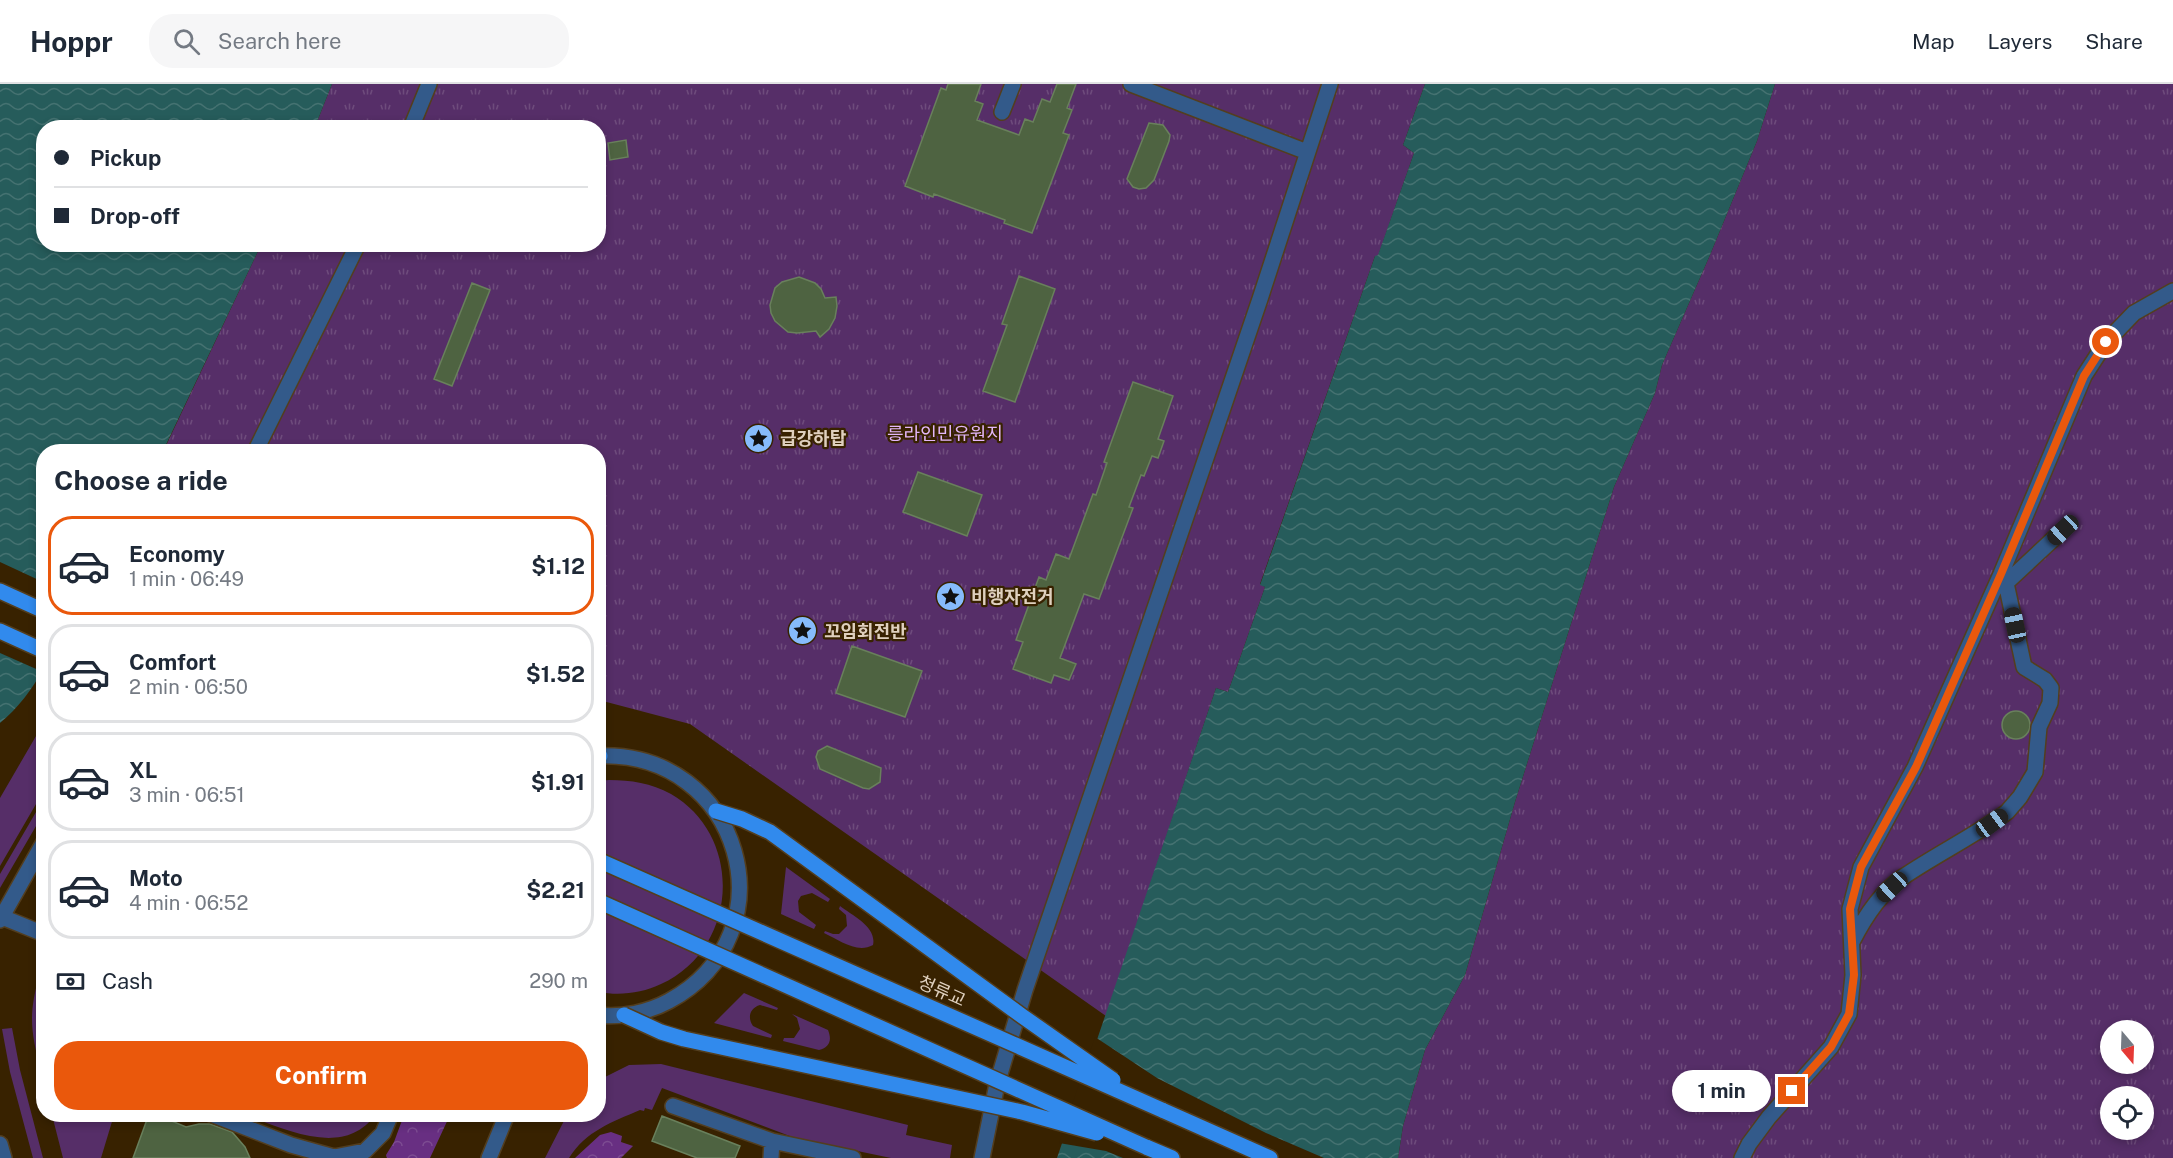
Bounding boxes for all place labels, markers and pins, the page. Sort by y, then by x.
place icon: 급강하탑 [743,422,775,454]
place label: 급강하탑 [780,428,847,449]
place icon: 비행자전거 [934,580,966,612]
place label: 비행자전거 [971,586,1054,607]
place icon: 꼬임회전반 [787,615,819,647]
place label: 꼬임회전반 [824,621,907,642]

